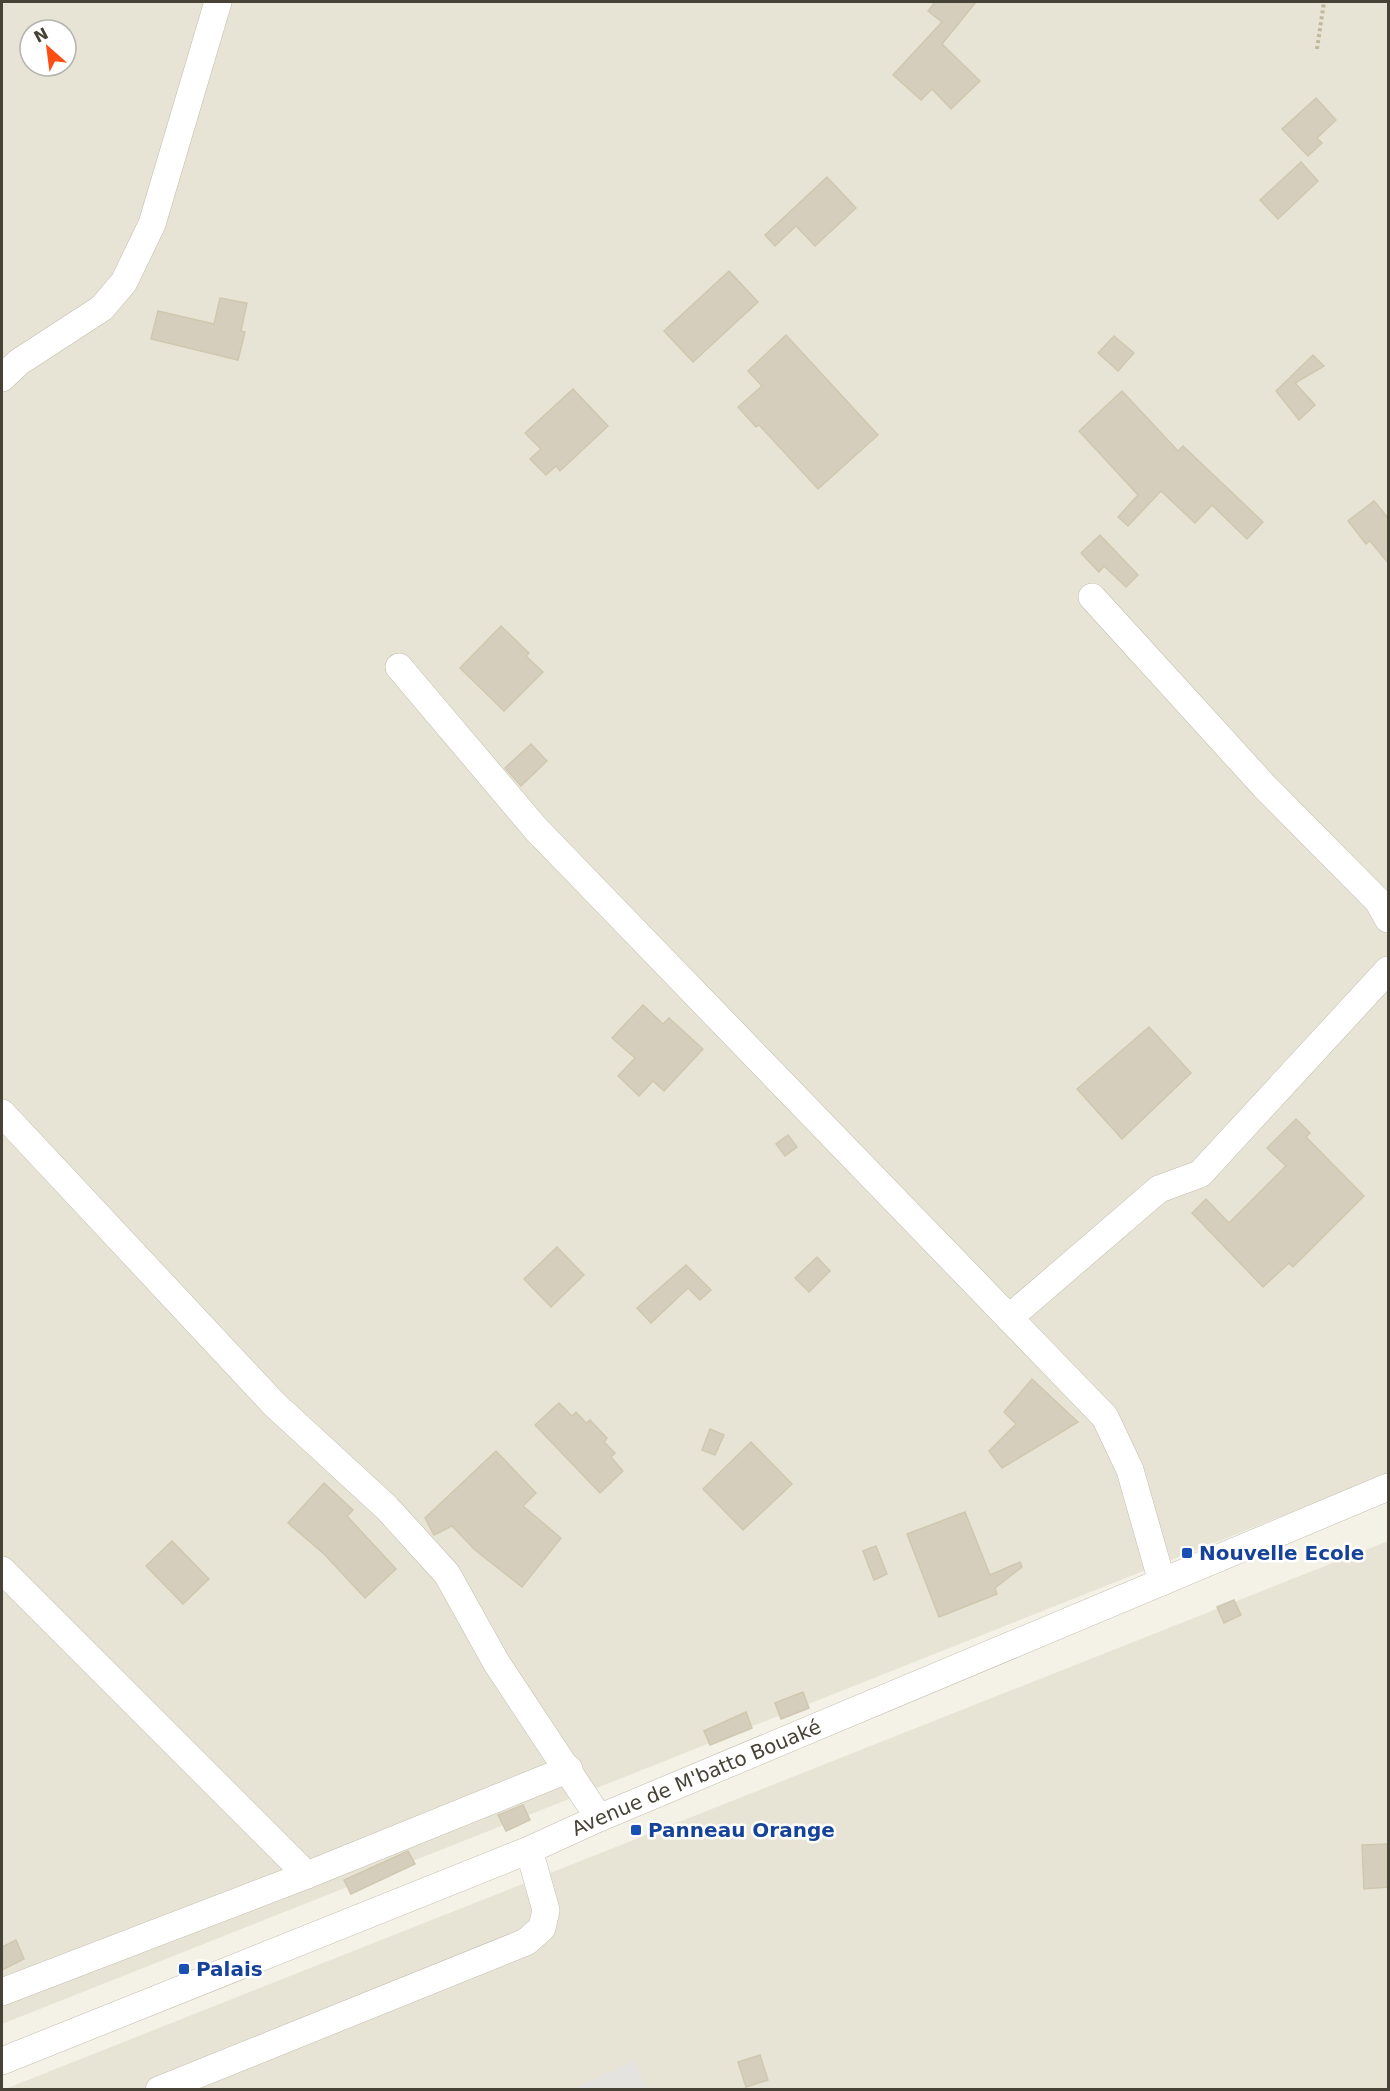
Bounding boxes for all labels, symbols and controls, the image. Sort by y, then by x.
north arrow [18,18,78,78]
text: N [31,24,52,47]
place label: Nouvelle Ecole [1199,1541,1364,1565]
marker: Nouvelle Ecole [1180,1546,1194,1560]
street label: Avenue de M'batto Bouaké [568,1714,824,1841]
place label: Panneau Orange [648,1818,835,1842]
marker: Panneau Orange [629,1823,643,1837]
place label: Palais [196,1957,263,1981]
marker: Palais [177,1962,191,1976]

